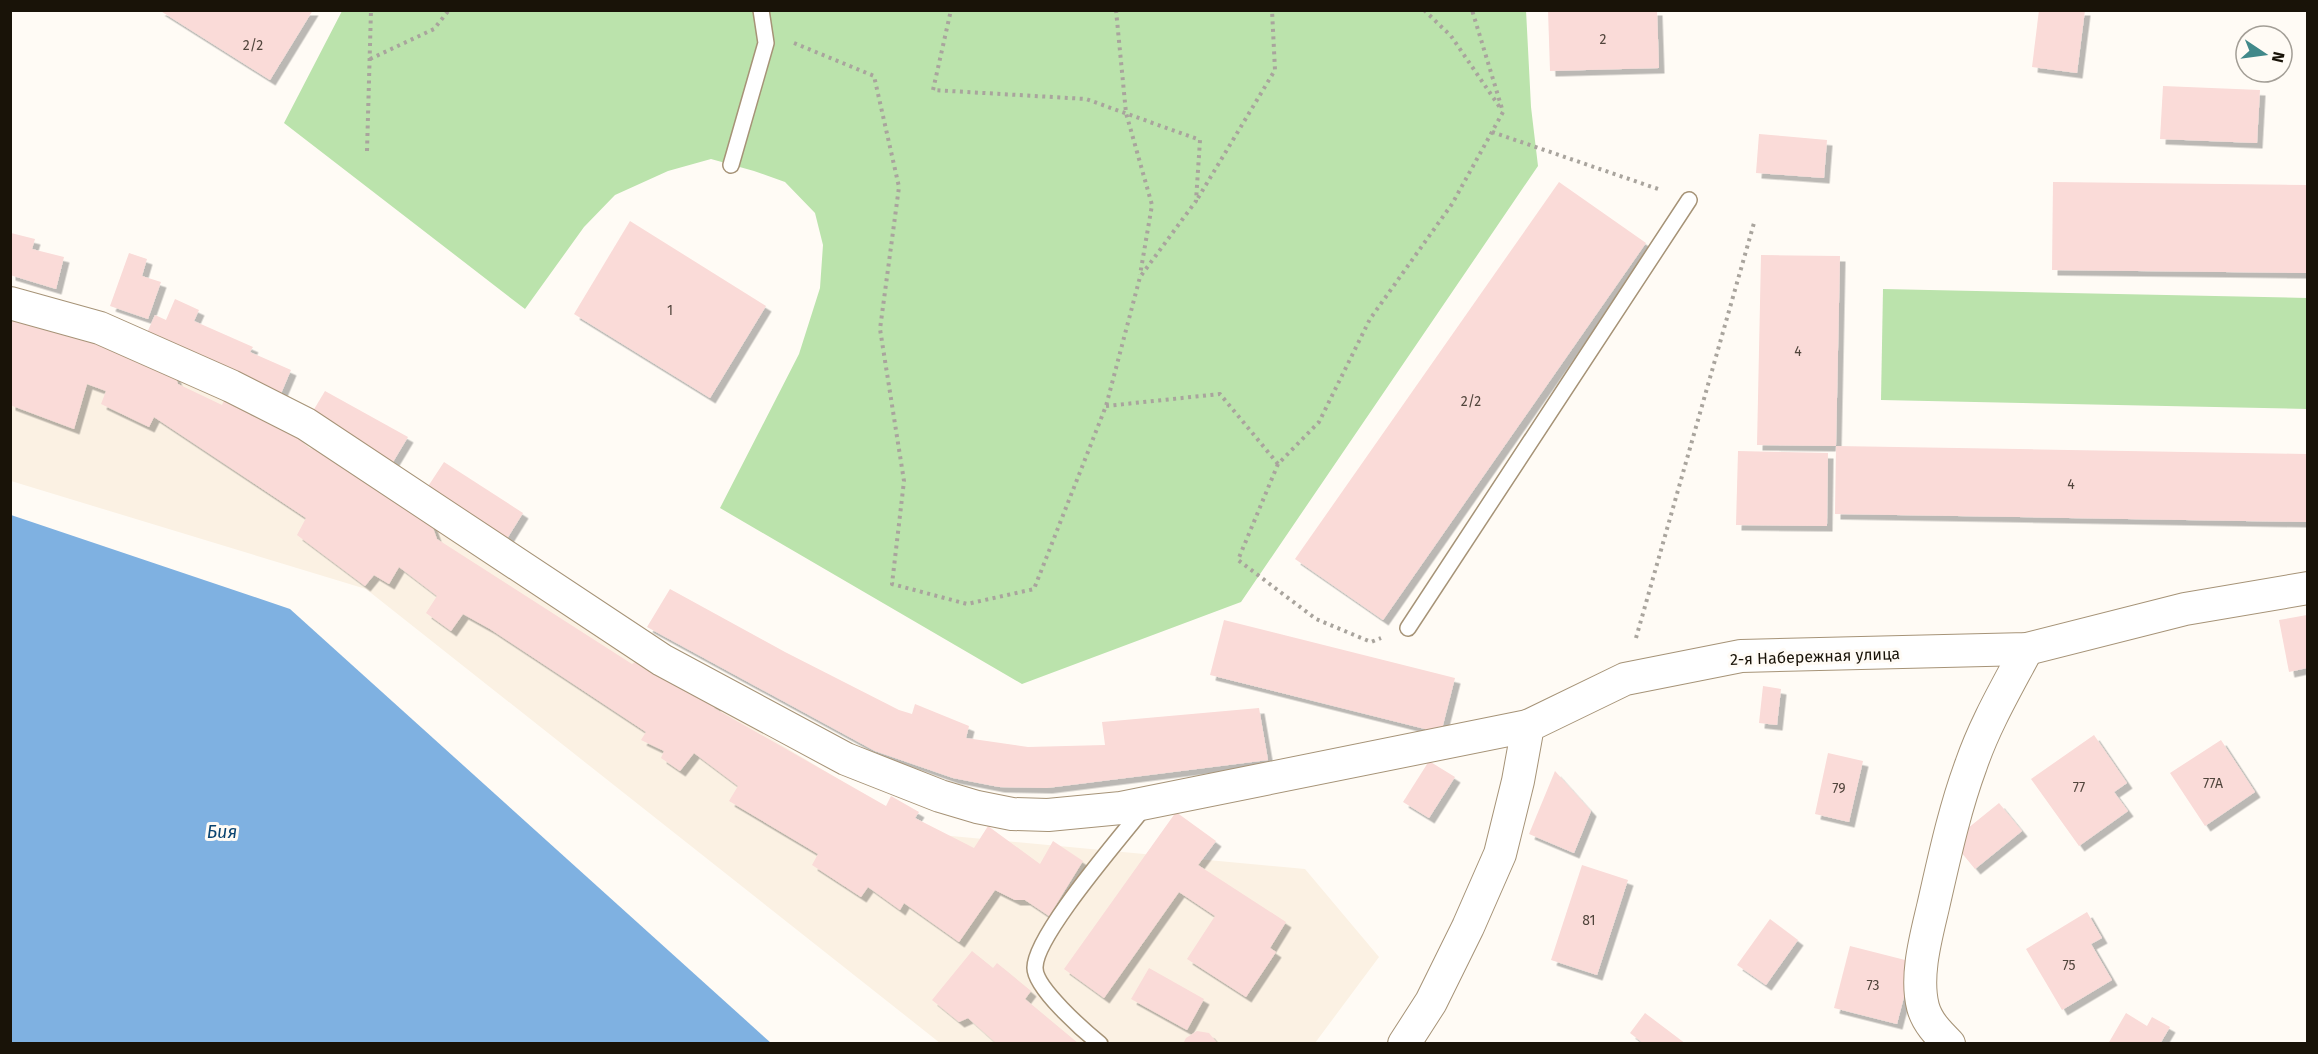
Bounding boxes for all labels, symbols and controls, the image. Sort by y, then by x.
north arrow [2234,24,2294,84]
house number: 2 [1600,31,1607,48]
house number: 2/2 [243,37,263,54]
text: N [2268,50,2289,65]
house number: 1 [667,302,673,319]
house number: 4 [1794,343,1802,360]
house number: 2/2 [1461,393,1481,410]
house number: 4 [2067,476,2075,493]
street label: 2-я Набережная улица [1730,644,1900,669]
house number: 77А [2203,775,2223,792]
house number: 77 [2073,779,2085,796]
house number: 79 [1832,780,1846,797]
water label: Бия [207,821,237,843]
house number: 81 [1582,912,1596,929]
house number: 75 [2062,957,2076,974]
house number: 73 [1866,977,1880,994]

